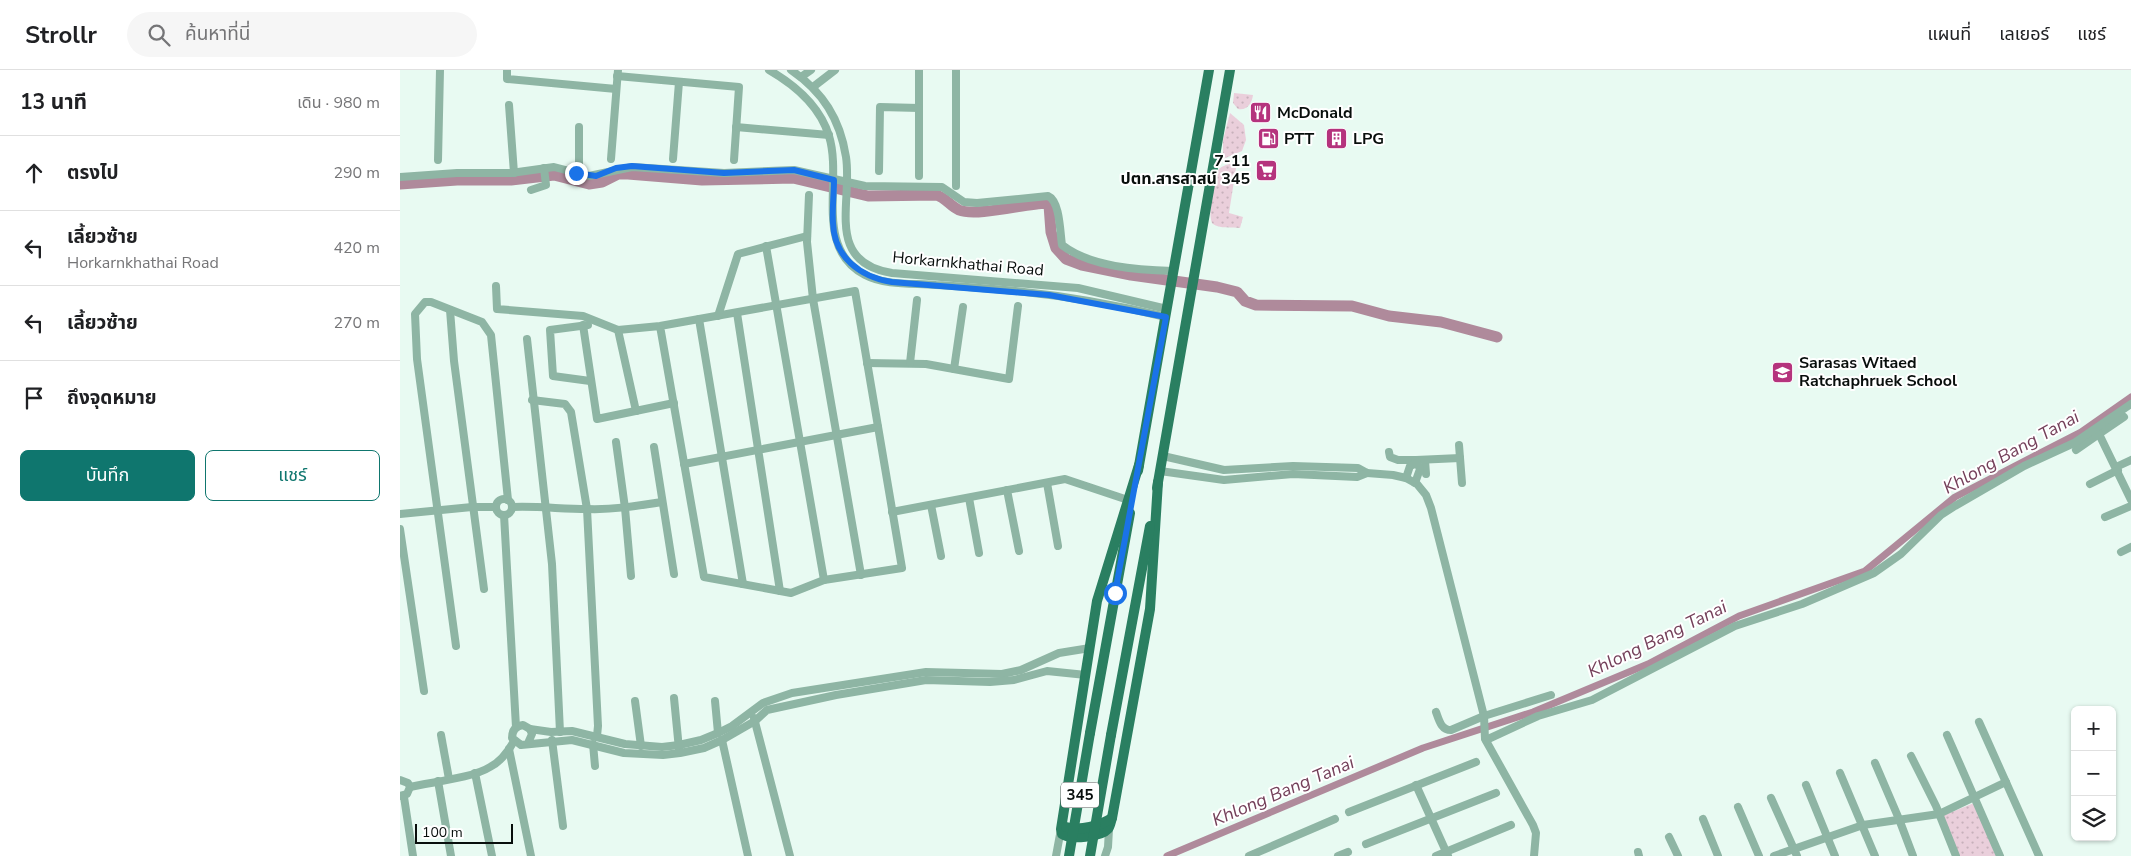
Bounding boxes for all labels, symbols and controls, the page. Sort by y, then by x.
search box [127,12,477,57]
text: Strollr [25,19,97,51]
icon: search [145,21,173,49]
text: ค้นหาที่นี่ [185,21,250,47]
text: แผนที่ [1927,22,1971,46]
text: เลเยอร์ [1999,22,2049,46]
text: แชร์ [2077,22,2106,46]
text: 13 นาที [20,88,87,116]
text: เดิน · 980 m [297,92,380,114]
restaurant icon: McDonald [1249,101,1273,125]
place label: McDonald [1277,102,1353,124]
fuel station icon: PTT [1256,127,1280,151]
building icon: LPG [1325,127,1349,151]
place label: PTT [1284,128,1314,150]
place label: LPG [1353,128,1384,150]
place label: 7-11 ปตท.สารสาสน์ 345 [1121,150,1250,190]
supermarket icon: 7-11 ปตท.สารสาสน์ 345 [1254,158,1278,182]
icon: ahead [20,159,48,187]
text: ตรงไป [67,160,119,186]
text: 290 m [333,162,380,184]
route end [565,162,588,185]
text: เลี้ยวซ้าย [67,224,138,250]
icon: left [20,234,48,262]
text: 420 m [333,237,380,259]
street label: Horkarnkhathai Road [891,246,1045,282]
text: Horkarnkhathai Road [67,252,219,274]
icon: left [20,309,48,337]
text: เลี้ยวซ้าย [67,310,138,336]
text: 270 m [333,312,380,334]
place label: Sarasas Witaed Ratchaphruek School [1799,352,1957,392]
school or university icon: Sarasas Witaed Ratchaphruek School [1771,360,1795,384]
icon: arrive [20,384,48,412]
text: ถึงจุดหมาย [67,385,157,411]
water label: Khlong Bang Tanai [1939,404,2084,499]
button: บันทึก [20,450,195,501]
button: แชร์ [205,450,380,501]
route start [1104,582,1127,605]
water label: Khlong Bang Tanai [1583,595,1731,683]
map controls [2071,706,2116,841]
button: + [2071,706,2116,751]
water label: Khlong Bang Tanai [1208,750,1358,832]
button: − [2071,751,2116,796]
road number: 345 [1061,782,1099,808]
button: layers [2071,796,2116,841]
scale bar [415,821,512,844]
text: 100 m [422,823,463,842]

